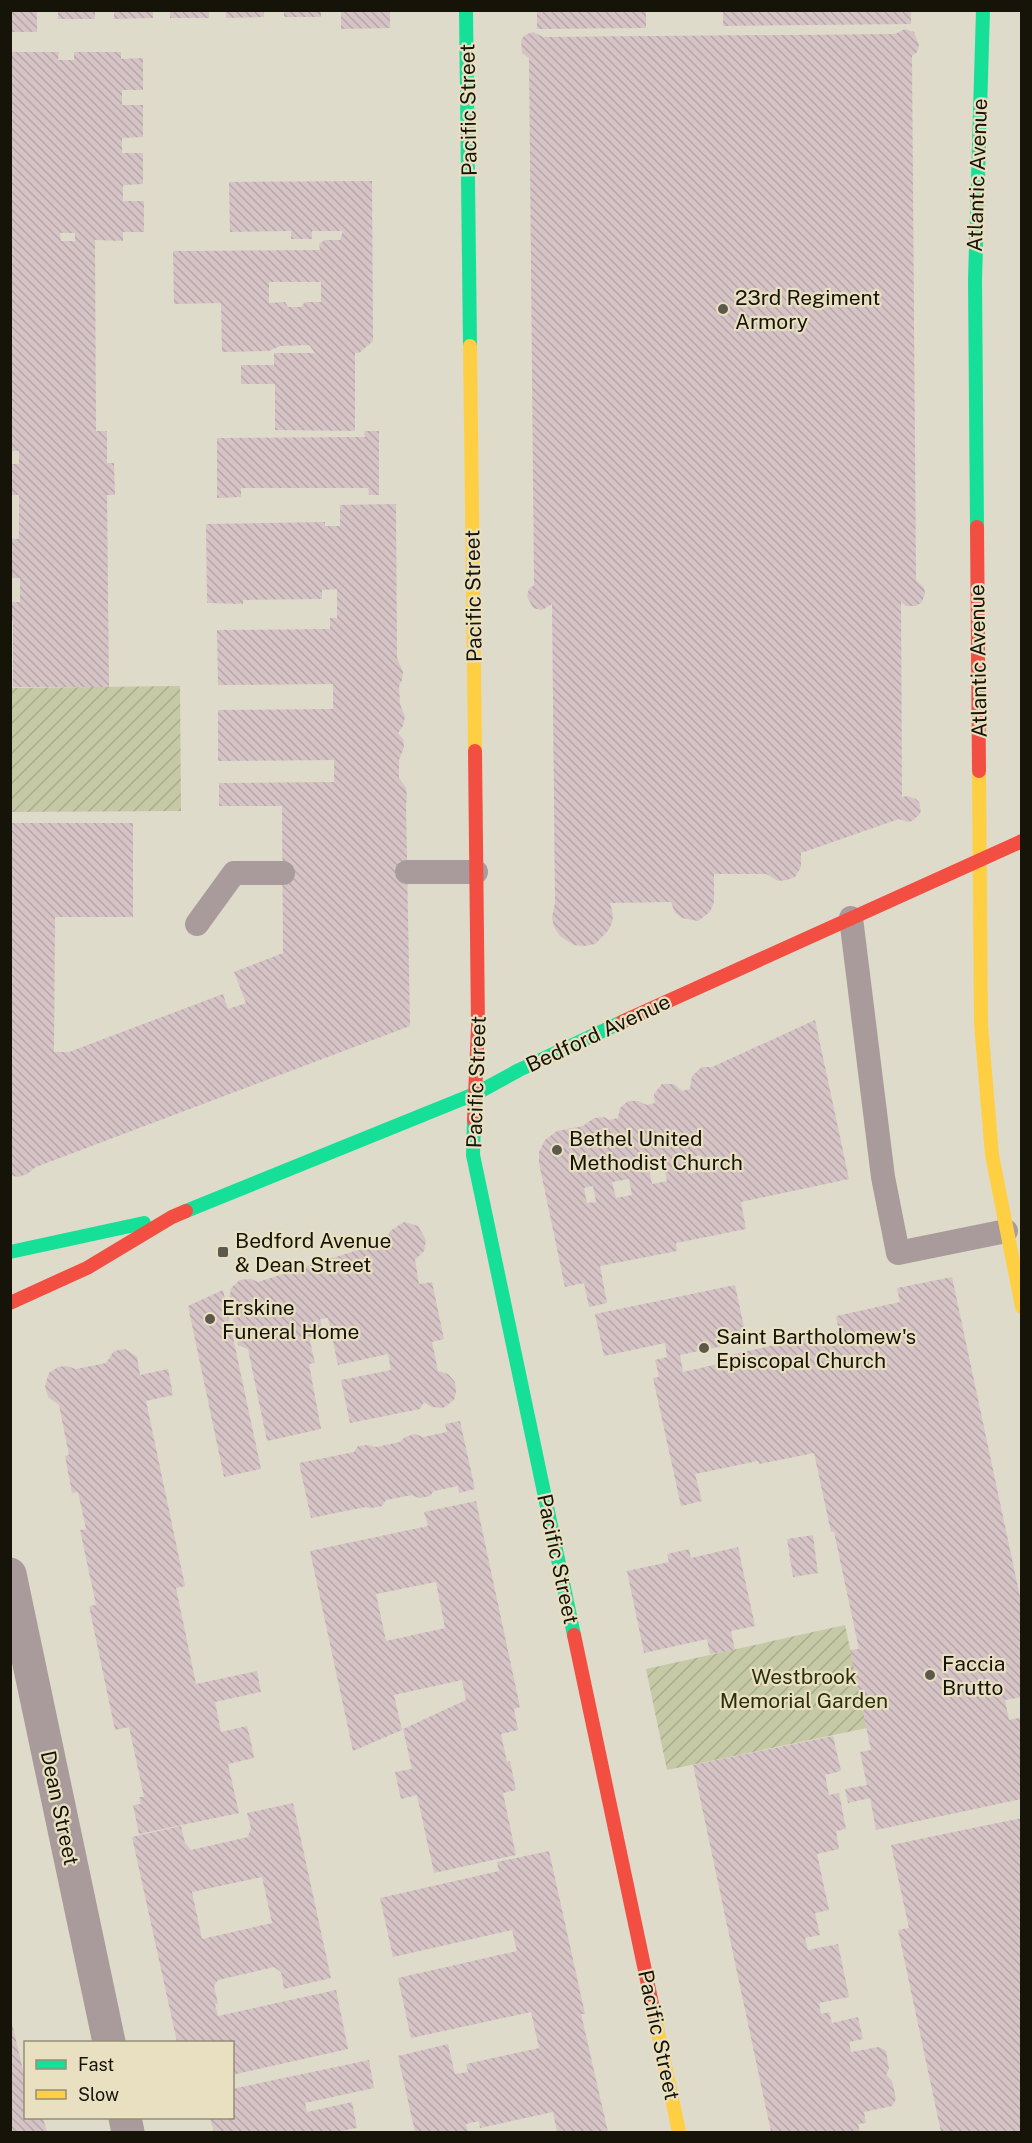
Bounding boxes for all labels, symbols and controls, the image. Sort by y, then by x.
street label: Pacific Street [454,44,482,176]
street label: Atlantic Avenue [962,98,992,252]
place label: 23rd Regiment Armory [735,285,880,334]
marker: 23rd Regiment Armory [716,302,730,316]
street label: Pacific Street [459,530,487,662]
street label: Atlantic Avenue [964,584,992,738]
street label: Bedford Avenue [522,989,674,1077]
street label: Pacific Street [461,1015,491,1149]
place label: Bethel United Methodist Church [569,1126,743,1175]
marker: Bethel United Methodist Church [550,1143,564,1157]
place label: Bedford Avenue & Dean Street [235,1228,391,1277]
marker: Bedford Avenue & Dean Street [216,1245,230,1259]
place label: Erskine Funeral Home [222,1295,359,1344]
marker: Erskine Funeral Home [203,1312,217,1326]
place label: Saint Bartholomew's Episcopal Church [716,1324,916,1373]
marker: Saint Bartholomew's Episcopal Church [697,1341,711,1355]
street label: Pacific Street [532,1492,584,1626]
place label: Faccia Brutto [942,1651,1005,1700]
park label: Westbrook Memorial Garden [720,1664,888,1713]
marker: Faccia Brutto [923,1668,937,1682]
street label: Dean Street [36,1748,84,1868]
street label: Pacific Street [633,1968,685,2102]
legend [24,2041,234,2119]
text: Fast [78,2054,114,2075]
text: Slow [78,2084,119,2105]

